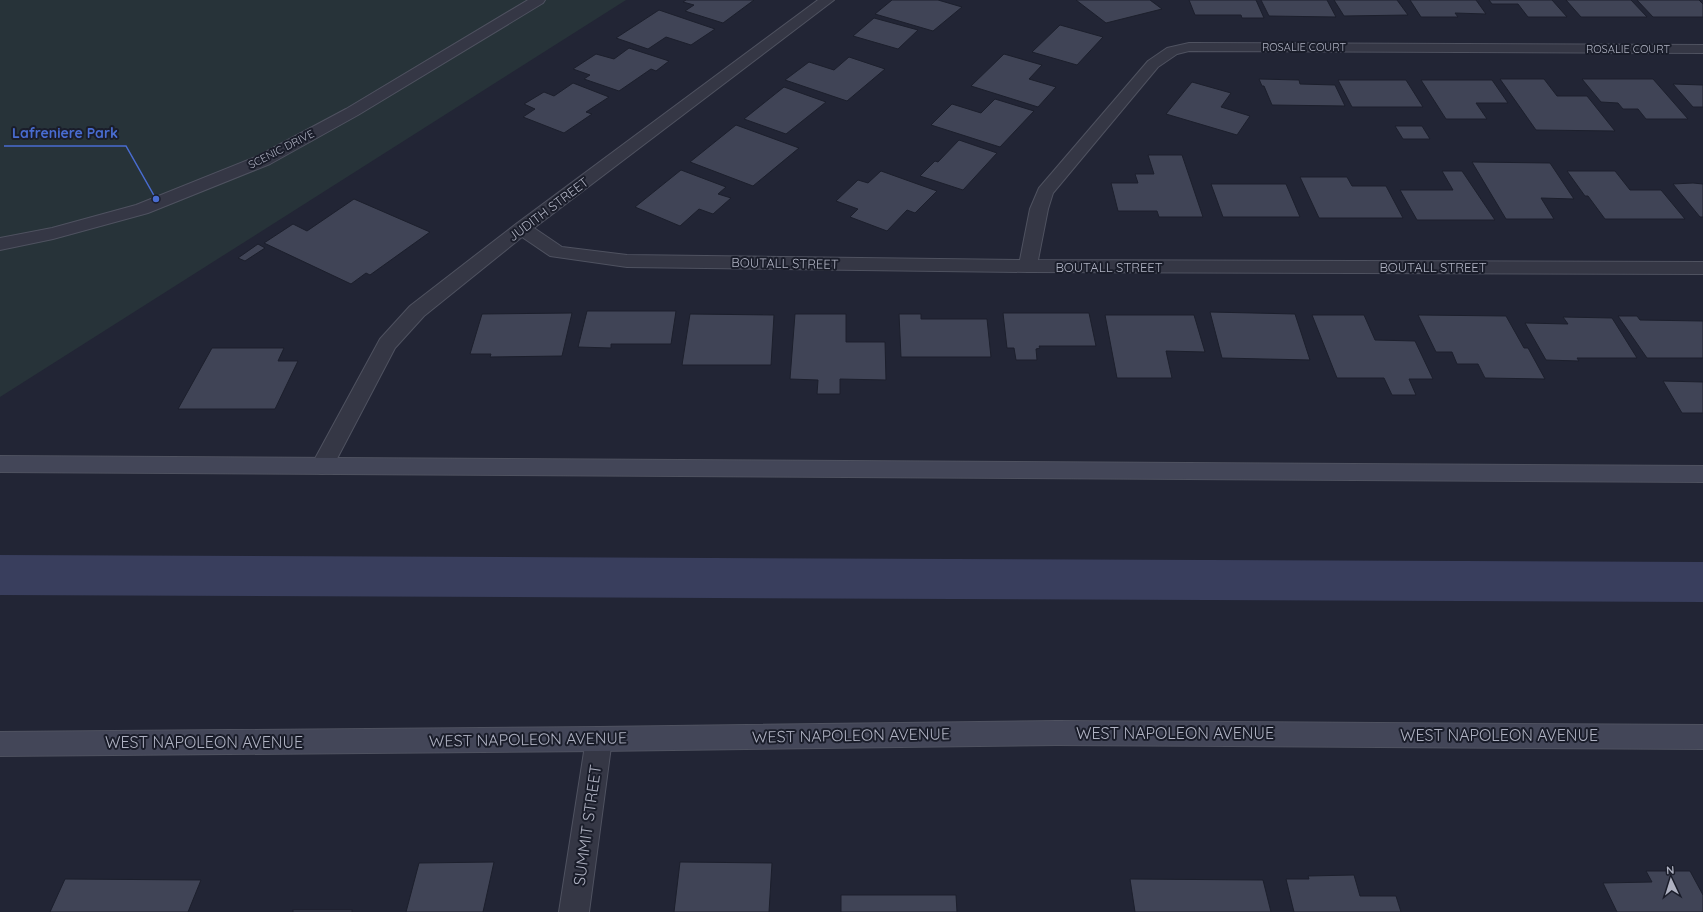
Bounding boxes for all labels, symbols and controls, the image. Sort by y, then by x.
street label: ROSALIE COURT [1262,40,1346,54]
street label: ROSALIE COURT [1586,42,1670,56]
callout: Lafreniere Park [4,120,126,146]
text: Lafreniere Park [12,124,118,142]
street label: SCENIC DRIVE [246,126,316,172]
street label: JUDITH STREET [505,173,591,244]
street label: BOUTALL STREET [731,254,839,272]
street label: BOUTALL STREET [1055,259,1163,275]
street label: BOUTALL STREET [1379,259,1487,275]
street label: WEST NAPOLEON AVENUE [752,723,950,747]
street label: WEST NAPOLEON AVENUE [1076,723,1274,743]
street label: WEST NAPOLEON AVENUE [1400,725,1598,745]
street label: WEST NAPOLEON AVENUE [429,727,627,751]
street label: WEST NAPOLEON AVENUE [105,732,303,752]
street label: SUMMIT STREET [569,763,605,887]
north arrow [1651,860,1691,900]
text: N [1666,863,1675,877]

